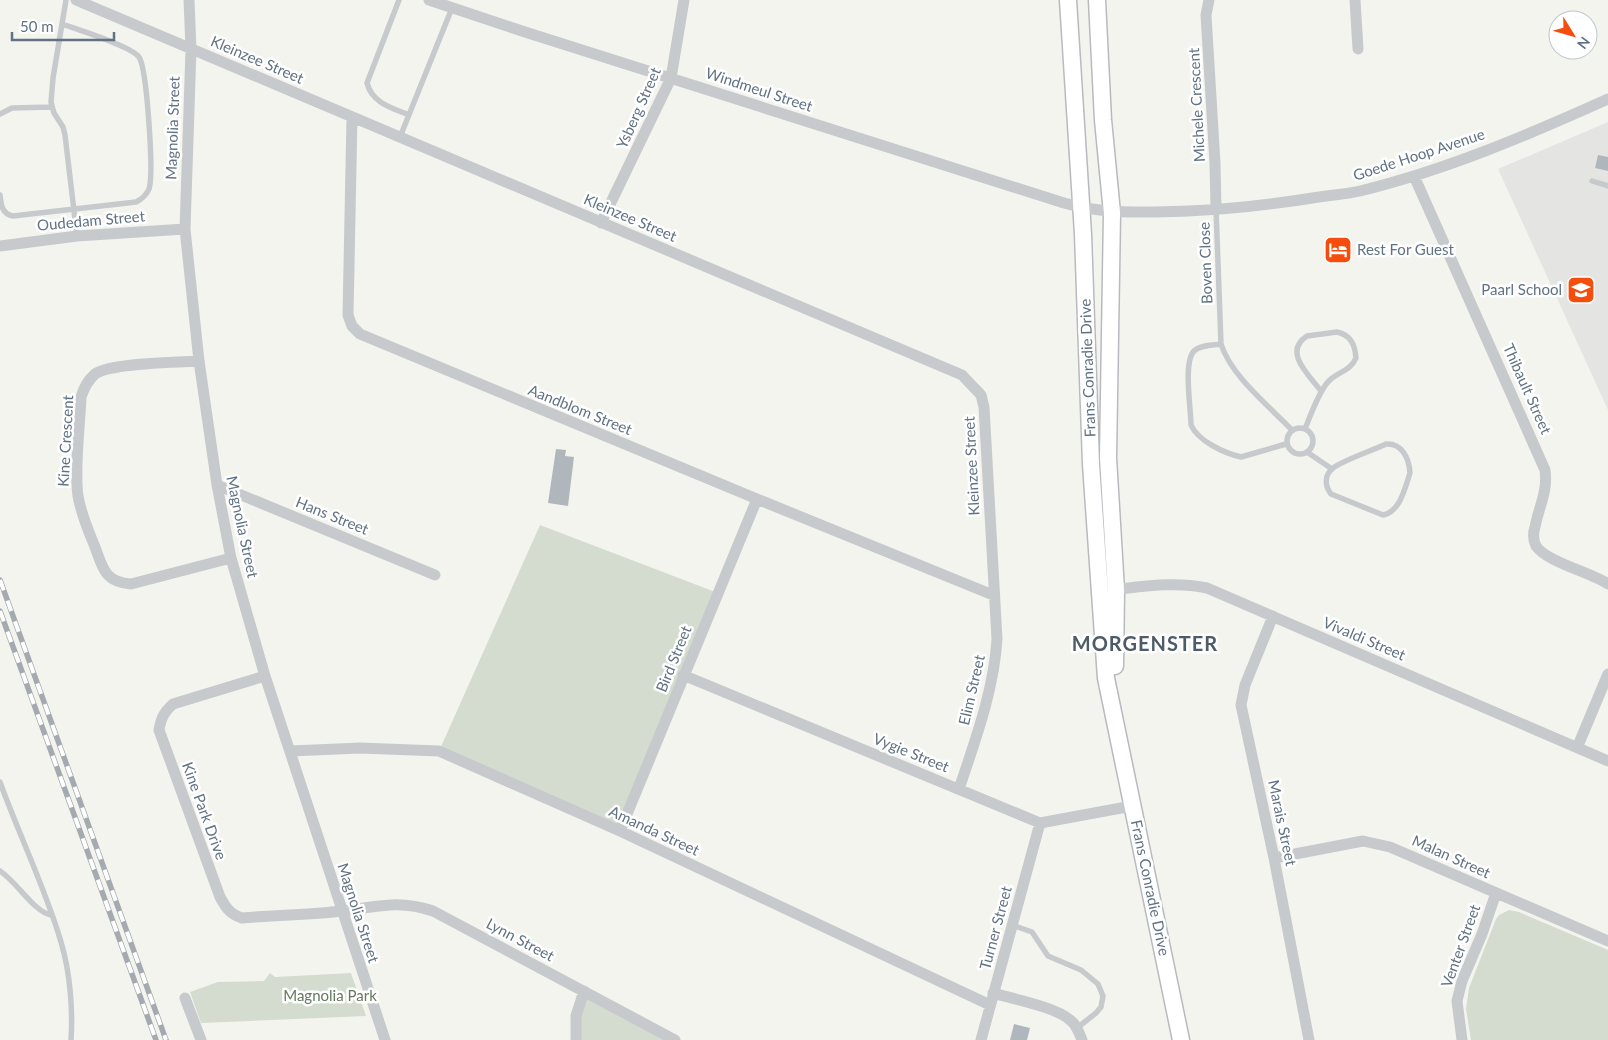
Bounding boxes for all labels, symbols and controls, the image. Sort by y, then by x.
scale bar [12,10,115,42]
north arrow [1548,10,1598,60]
text: 50 m [20,17,54,35]
street label: Kleinzee Street [208,31,307,87]
text: N [1574,34,1594,53]
street label: Michele Crescent [1184,47,1208,163]
street label: Windmeul Street [704,63,816,115]
street label: Ysberg Street [612,64,664,151]
street label: Magnolia Street [161,75,183,180]
street label: Goede Hoop Avenue [1351,124,1487,184]
street label: Kleinzee Street [581,189,680,245]
street label: Oudedam Street [36,206,146,234]
street label: Boven Close [1195,222,1215,304]
hotel icon: Rest For Guest [1323,235,1353,265]
place label: Rest For Guest [1357,240,1454,258]
school or university icon: Paarl School [1566,275,1596,305]
place label: Paarl School [1481,280,1562,298]
street label: Frans Conradie Drive [1076,298,1098,438]
street label: Thibault Street [1500,341,1556,437]
street label: Aandblom Street [526,380,636,438]
street label: Kine Crescent [54,394,76,487]
street label: Kleinzee Street [959,415,983,516]
street label: Magnolia Street [223,474,263,580]
street label: Hans Street [293,492,372,538]
street label: Vivaldi Street [1321,613,1409,664]
street label: Bird Street [652,622,695,694]
district label: MORGENSTER [1072,631,1218,655]
street label: Elim Street [954,652,988,727]
street label: Vygie Street [871,729,952,776]
street label: Kine Park Drive [179,759,231,862]
street label: Marais Street [1265,778,1301,868]
street label: Amanda Street [606,801,703,859]
street label: Frans Conradie Drive [1128,818,1174,957]
street label: Malan Street [1409,831,1494,882]
street label: Magnolia Street [334,861,384,965]
street label: Turner Street [975,883,1015,972]
street label: Venter Street [1437,901,1484,990]
street label: Lynn Street [484,914,558,965]
park label: Magnolia Park [283,986,377,1004]

